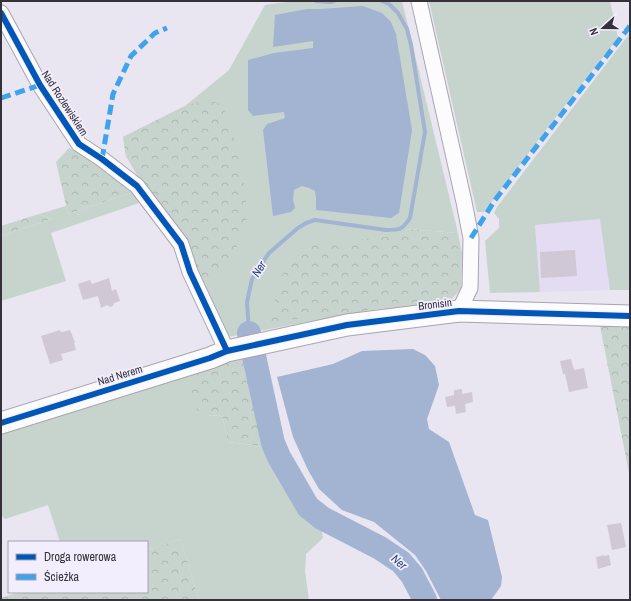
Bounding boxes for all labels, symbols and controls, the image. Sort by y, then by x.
north arrow [583,8,623,48]
text: N [586,26,601,37]
street label: Nad Rozlewiskiem [39,68,91,138]
water label: Ner [248,257,270,280]
street label: Bronisin [417,295,453,313]
street label: Nad Nerem [96,362,144,388]
legend [8,541,148,593]
text: Droga rowerowa [44,549,117,565]
water label: Ner [388,551,411,574]
text: Ścieżka [44,569,80,585]

